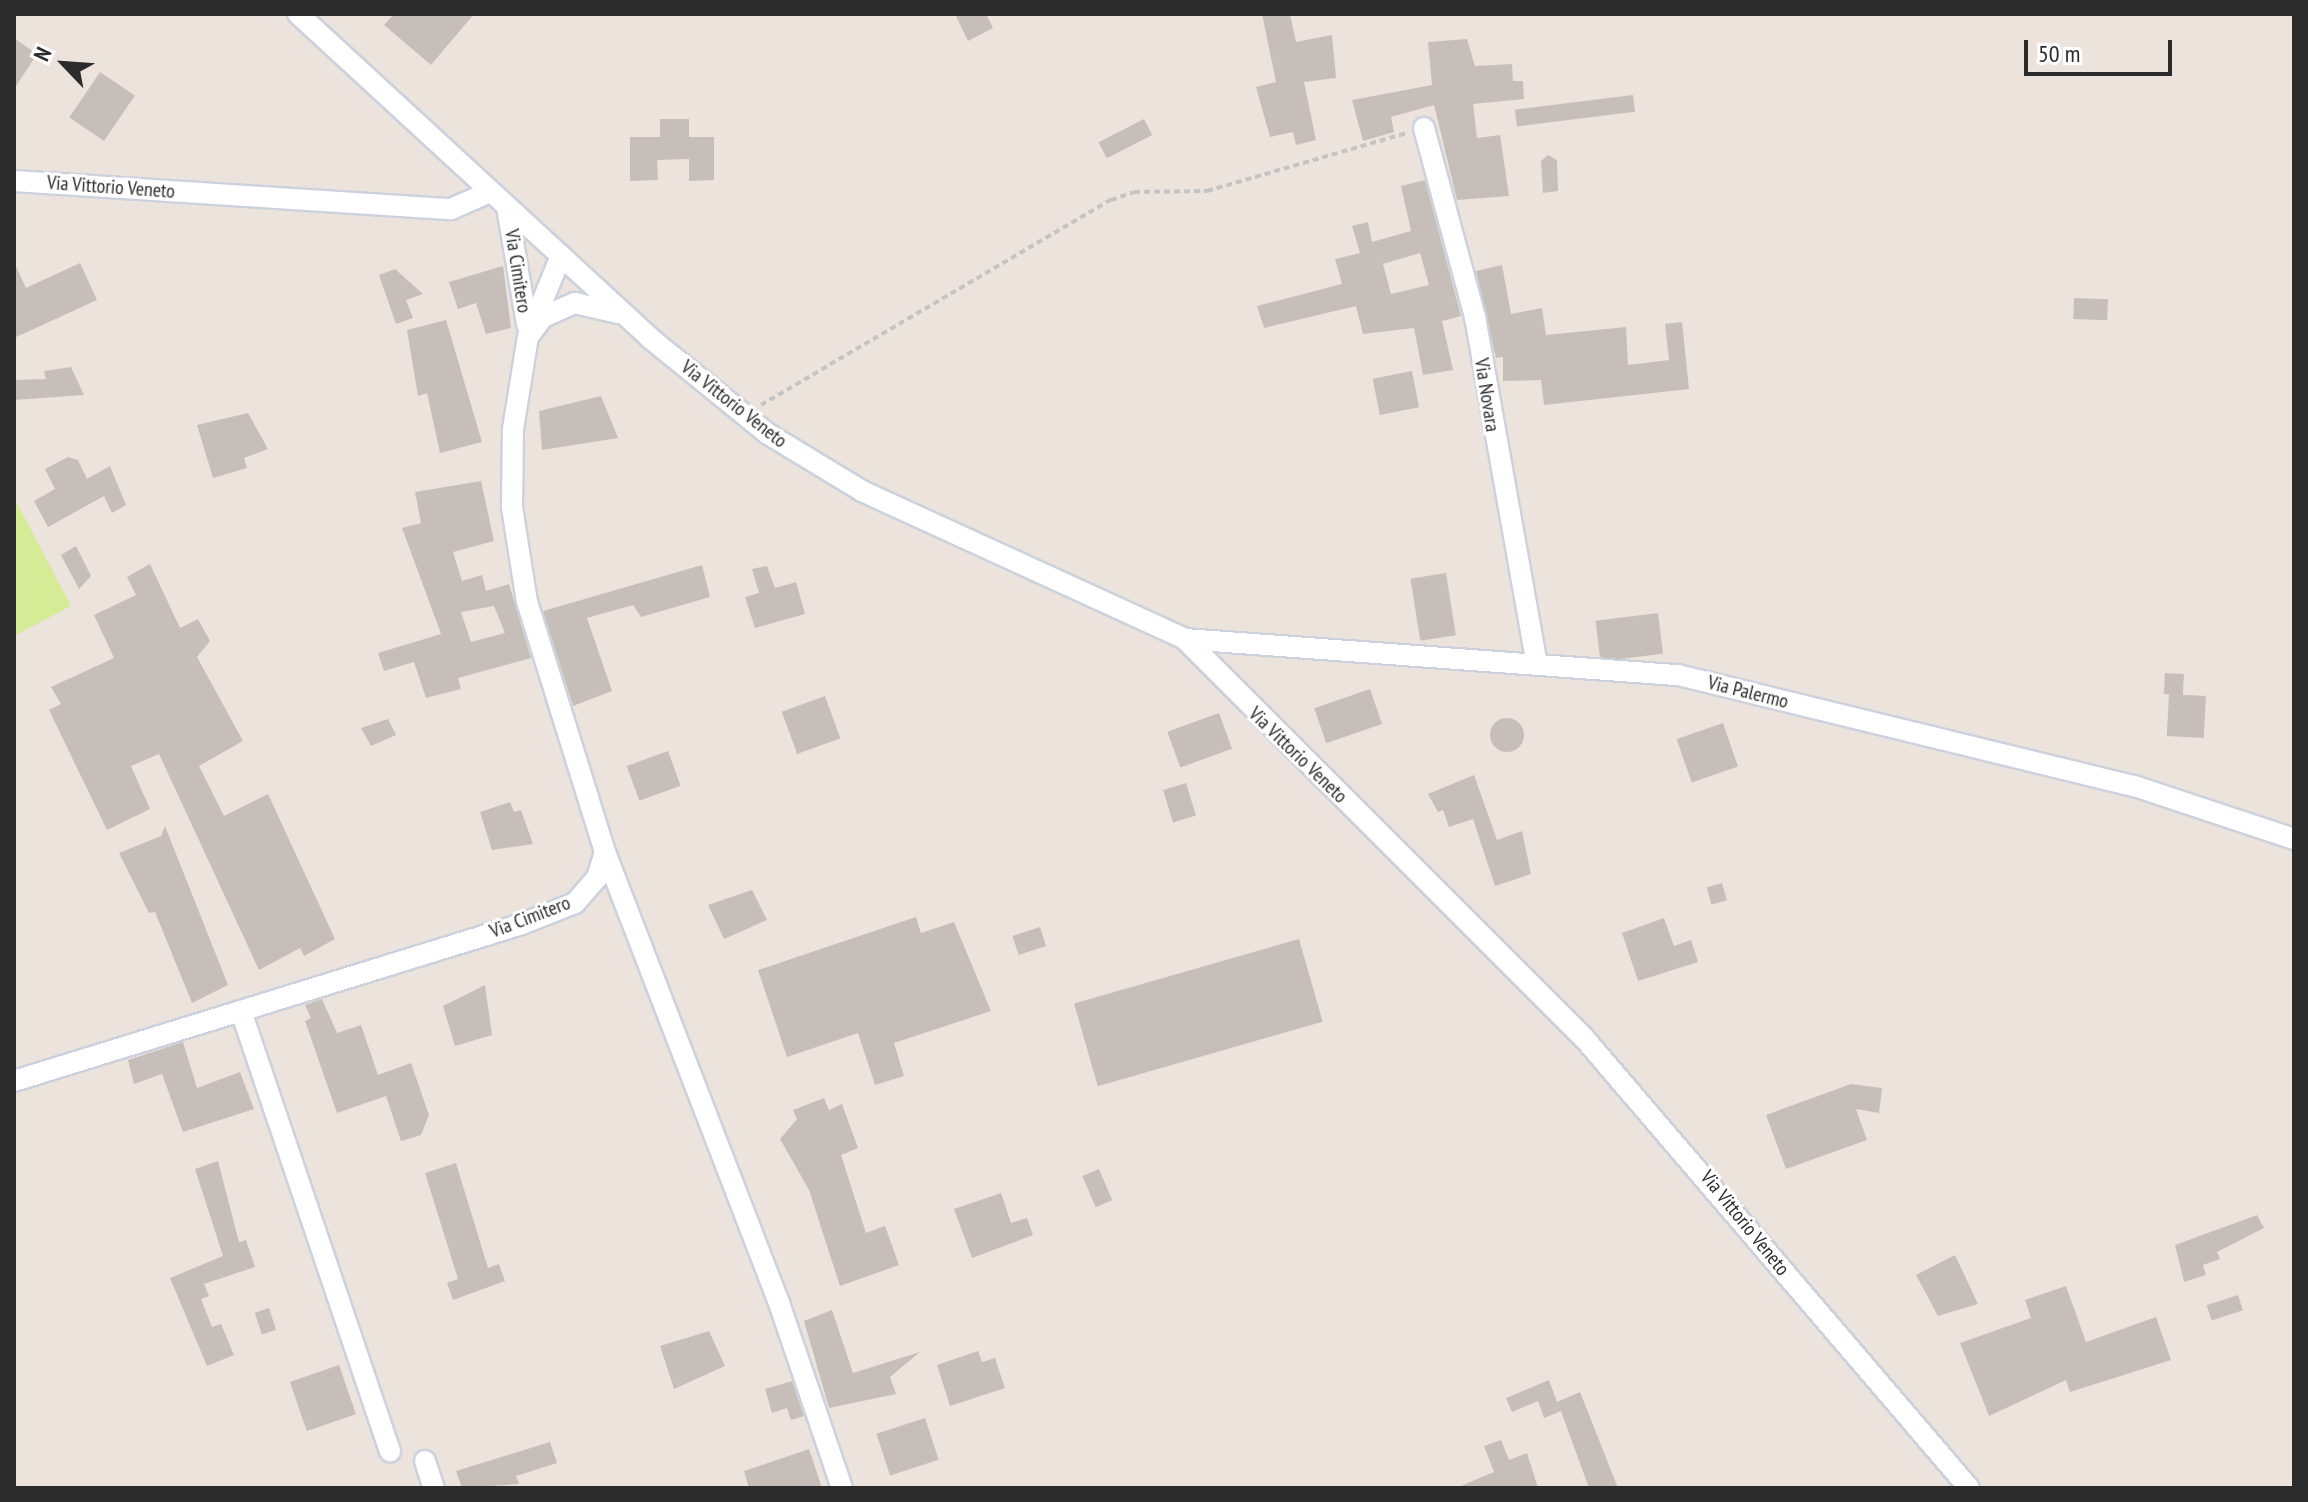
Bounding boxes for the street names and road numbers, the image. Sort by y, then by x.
street label: Via Vittorio Veneto [46,171,176,203]
street label: Via Cimitero [500,227,536,315]
street label: Via Vittorio Veneto [676,355,792,453]
street label: Via Novara [1469,356,1505,434]
street label: Via Palermo [1705,670,1791,714]
street label: Via Vittorio Veneto [1243,701,1353,809]
street label: Via Cimitero [486,891,574,943]
street label: Via Vittorio Veneto [1695,1165,1795,1281]

